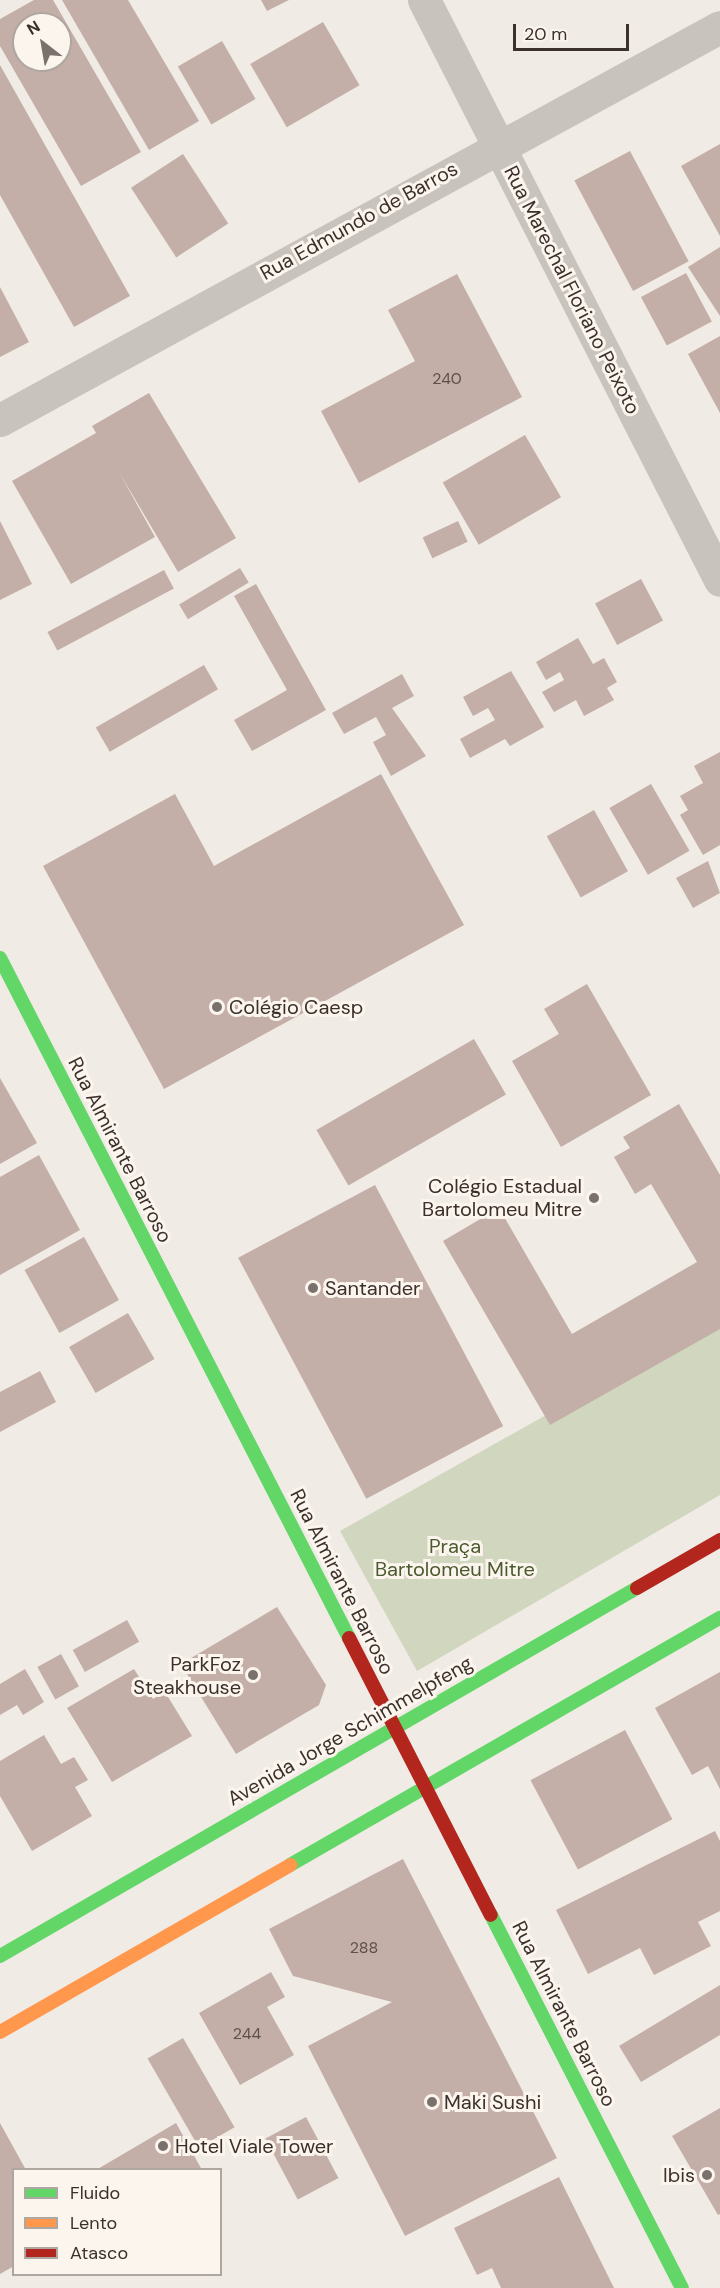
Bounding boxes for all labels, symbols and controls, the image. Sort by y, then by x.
north arrow [12,12,72,72]
scale bar [516,12,632,50]
text: N [23,16,44,40]
text: 20 m [524,22,567,46]
street label: Rua Edmundo de Barros [256,157,462,285]
street label: Rua Marechal Floriano Peixoto [499,162,645,418]
house number: 240 [432,369,462,389]
place label: Colégio Caesp [229,995,363,1019]
marker: Colégio Caesp [210,1000,224,1014]
street label: Rua Almirante Barroso [63,1053,177,1247]
place label: Colégio Estadual Bartolomeu Mitre [422,1174,582,1221]
marker: Colégio Estadual Bartolomeu Mitre [587,1191,601,1205]
place label: Santander [325,1276,420,1300]
marker: Santander [306,1281,320,1295]
street label: Rua Almirante Barroso [285,1485,399,1679]
park label: Praça Bartolomeu Mitre [375,1534,535,1581]
street label: Avenida Jorge Schimmelpfeng [223,1651,477,1811]
place label: ParkFoz Steakhouse [133,1652,241,1699]
marker: ParkFoz Steakhouse [246,1668,260,1682]
street label: Rua Almirante Barroso [507,1917,621,2111]
house number: 288 [350,1938,378,1958]
house number: 244 [233,2024,261,2044]
place label: Maki Sushi [444,2090,541,2114]
marker: Maki Sushi [425,2095,439,2109]
place label: Hotel Viale Tower [175,2134,334,2158]
marker: Hotel Viale Tower [156,2139,170,2153]
place label: Ibis [663,2163,695,2187]
legend [12,2168,222,2276]
marker: Ibis [700,2168,714,2182]
text: Fluido [70,2181,120,2205]
text: Lento [70,2211,117,2235]
text: Atasco [70,2241,128,2265]

